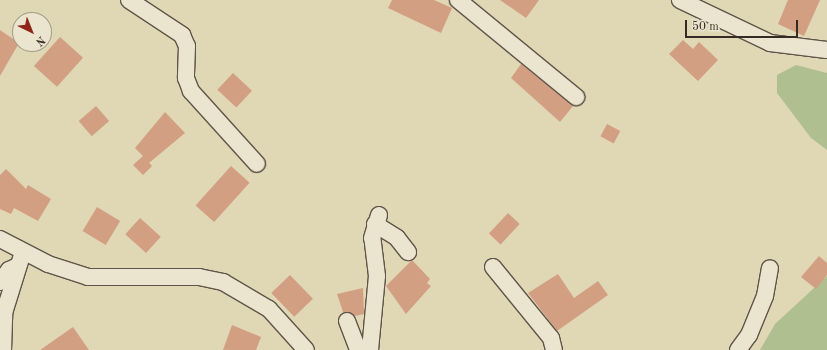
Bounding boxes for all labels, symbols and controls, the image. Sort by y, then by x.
north arrow [12,12,52,52]
scale bar [687,12,800,38]
text: 50 m [692,21,719,33]
text: N [33,34,47,47]

